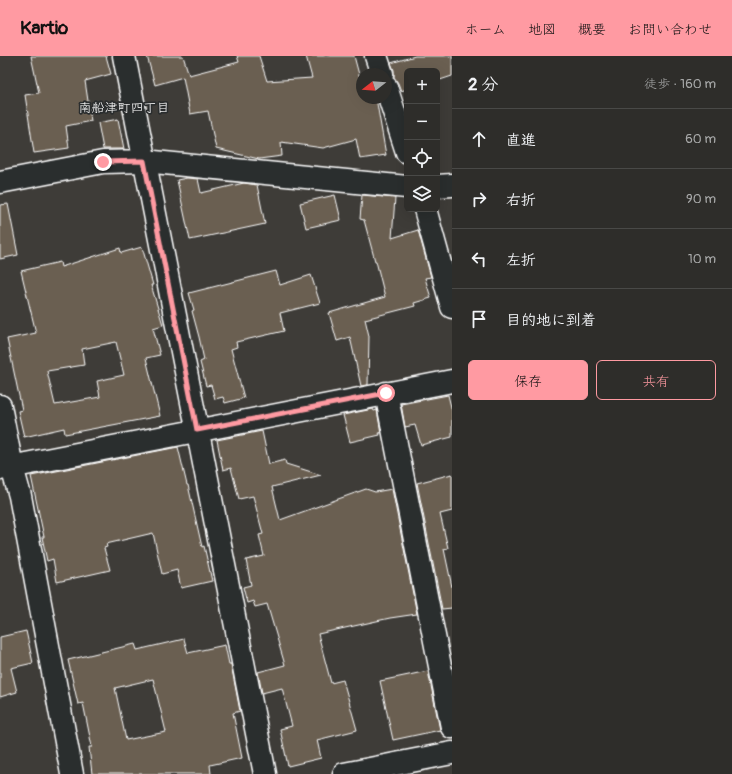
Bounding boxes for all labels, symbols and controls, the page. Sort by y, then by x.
text: Kartio [20,16,68,40]
text: ホーム [465,21,506,38]
text: 地図 [528,21,556,38]
text: 概要 [578,21,606,38]
text: お問い合わせ [628,21,712,38]
north arrow [356,68,392,104]
map controls [404,68,440,212]
button: + [404,68,440,104]
text: 2 分 [468,74,498,95]
text: 徒歩 · 160 m [644,76,716,92]
district label: 南船津町四丁目 [78,100,170,116]
button: − [404,104,440,140]
icon: ahead [468,128,490,150]
text: 直進 [506,131,536,150]
text: 60 m [685,131,716,147]
button: locate [404,140,440,176]
route end [94,153,112,171]
button: layers [404,176,440,212]
icon: right [468,188,490,210]
text: 右折 [506,191,536,210]
text: 90 m [686,191,716,207]
icon: left [468,248,490,270]
text: 左折 [506,251,536,270]
text: 10 m [688,251,716,267]
icon: arrive [468,308,490,330]
text: 目的地に到着 [506,311,596,330]
button: 保存 [468,360,588,400]
button: 共有 [596,360,716,400]
route start [377,384,395,402]

